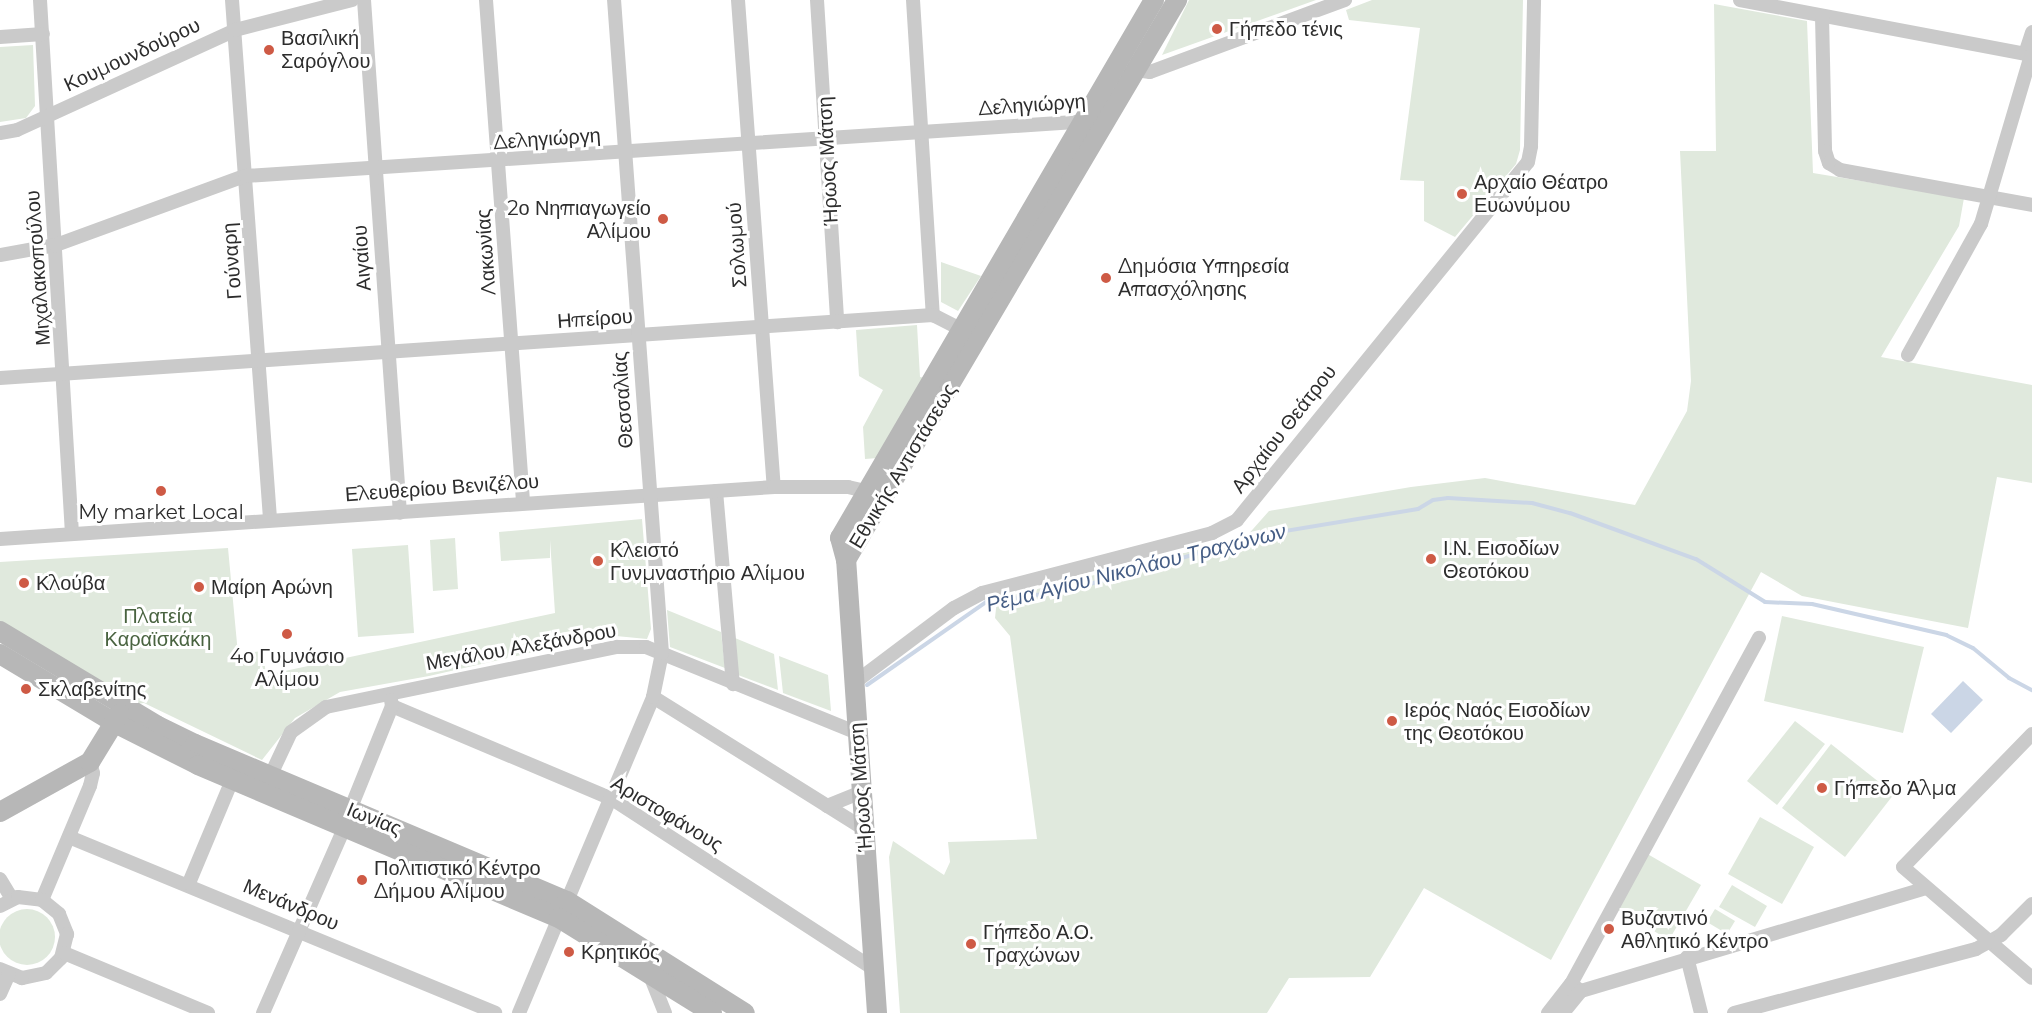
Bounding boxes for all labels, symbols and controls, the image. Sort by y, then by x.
street label: Κουμουνδούρου [60,13,204,97]
place label: Γήπεδο τένις [1229,17,1343,41]
marker: Γήπεδο τένις [1210,22,1224,36]
place label: Βασιλική Σαρόγλου [281,27,370,74]
marker: Βασιλική Σαρόγλου [262,43,276,57]
street label: Δεληγιώργη [977,89,1087,121]
street label: Ήρωος Μάτση [813,96,843,226]
street label: Δεληγιώργη [492,123,602,155]
place label: Αρχαίο Θέατρο Ευωνύμου [1474,170,1608,217]
marker: Αρχαίο Θέατρο Ευωνύμου [1455,187,1469,201]
street label: Μιχαλακοπούλου [21,189,55,347]
place label: 2ο Νηπιαγωγείο Αλίμου [507,196,651,243]
street label: Σολωμού [722,201,752,289]
street label: Λακωνίας [471,208,501,296]
marker: 2ο Νηπιαγωγείο Αλίμου [656,212,670,226]
street label: Γούναρη [217,222,247,300]
street label: Αιγαίου [348,224,376,292]
place label: Δημόσια Υπηρεσία Απασχόλησης [1118,254,1289,301]
marker: Δημόσια Υπηρεσία Απασχόλησης [1099,271,1113,285]
street label: Ηπείρου [556,304,634,334]
street label: Θεσσαλίας [608,351,638,449]
street label: Αρχαίου Θεάτρου [1226,360,1342,498]
street label: Εθνικής Αντιστάσεως [844,379,962,553]
street label: Ελευθερίου Βενιζέλου [344,469,540,507]
marker: My market Local [154,484,168,498]
place label: My market Local [78,500,244,524]
water label: Ρέμα Αγίου Νικολάου Τραχώνων [983,518,1289,618]
place label: Ι.Ν. Εισοδίων Θεοτόκου [1443,536,1559,583]
place label: Κλειστό Γυνμναστήριο Αλίμου [610,538,805,585]
marker: Ι.Ν. Εισοδίων Θεοτόκου [1424,552,1438,566]
marker: Κλειστό Γυνμναστήριο Αλίμου [591,554,605,568]
place label: Κλούβα [36,571,105,595]
place label: Μαίρη Αρώνη [211,575,333,599]
marker: Κλούβα [17,576,31,590]
marker: Μαίρη Αρώνη [192,580,206,594]
park label: Πλατεία Καραϊσκάκη [105,604,211,651]
street label: Μεγάλου Αλεξάνδρου [424,618,618,676]
marker: 4ο Γυμνάσιο Αλίμου [280,627,294,641]
place label: 4ο Γυμνάσιο Αλίμου [230,644,344,691]
place label: Σκλαβενίτης [38,677,146,701]
marker: Σκλαβενίτης [19,682,33,696]
place label: Ιερός Ναός Εισοδίων της Θεοτόκου [1404,698,1590,745]
marker: Ιερός Ναός Εισοδίων της Θεοτόκου [1385,714,1399,728]
street label: Ήρωος Μάτση [845,722,877,852]
street label: Αριστοφάνους [607,771,727,857]
place label: Γήπεδο Άλμα [1834,776,1956,800]
marker: Γήπεδο Άλμα [1815,781,1829,795]
street label: Ιωνίας [343,797,405,841]
place label: Πολιτιστικό Κέντρο Δήμου Αλίμου [374,856,541,903]
marker: Πολιτιστικό Κέντρο Δήμου Αλίμου [355,873,369,887]
street label: Μενάνδρου [239,874,343,936]
place label: Βυζαντινό Αθλητικό Κέντρο [1621,906,1769,953]
place label: Γήπεδο Α.Ο. Τραχώνων [983,921,1093,968]
marker: Βυζαντινό Αθλητικό Κέντρο [1602,922,1616,936]
marker: Γήπεδο Α.Ο. Τραχώνων [964,937,978,951]
place label: Κρητικός [581,940,660,964]
marker: Κρητικός [562,945,576,959]

